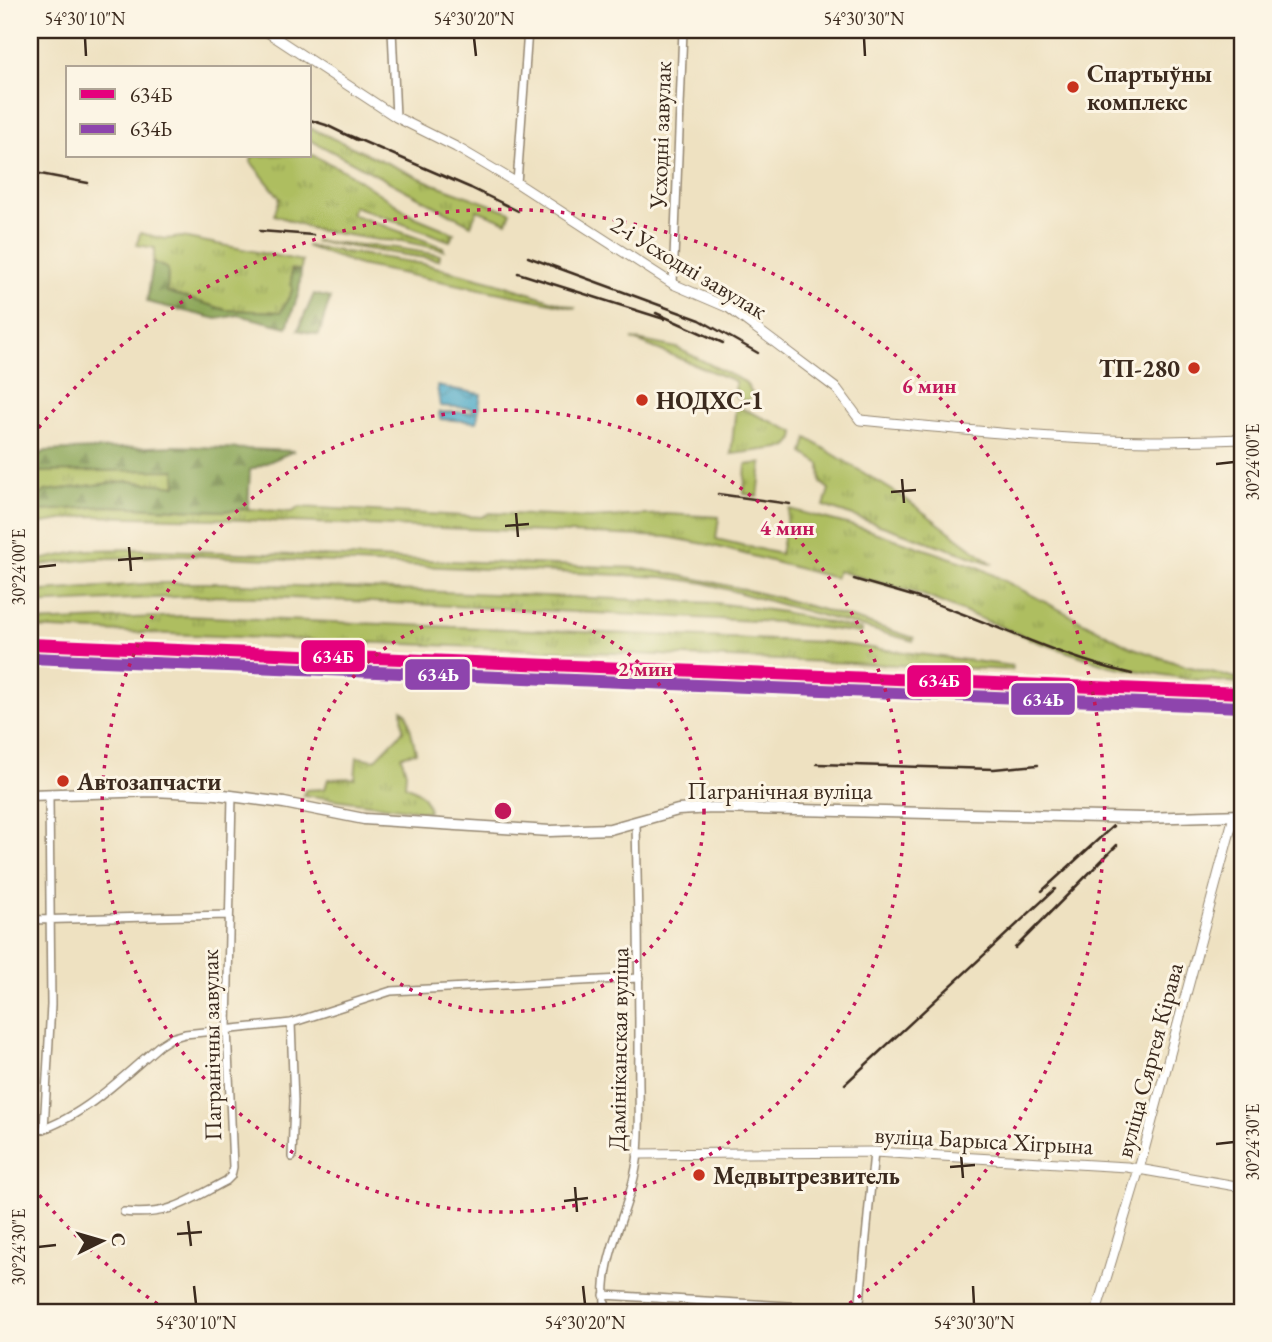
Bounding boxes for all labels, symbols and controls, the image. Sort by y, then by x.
text: 54°30'10"N [45,7,126,30]
text: 54°30'20"N [434,7,515,30]
text: 54°30'30"N [824,7,905,30]
place label: Спартыўны комплекс [1087,58,1212,117]
street label: Усходні завулак [642,60,678,211]
legend [66,66,312,158]
marker: Спартыўны комплекс [1065,79,1081,95]
text: 634Б [130,81,173,108]
text: 634Ь [130,115,172,142]
street label: 2-і Усходні завулак [605,208,773,326]
place label: ТП-280 [1099,353,1180,384]
marker: ТП-280 [1186,360,1202,376]
text: 6 мин [902,372,956,399]
place label: НОДХС-1 [656,385,763,416]
marker: НОДХС-1 [634,392,650,408]
text: 30°24'00"E [1241,424,1264,500]
text: 4 мин [760,514,814,541]
text: 30°24'00"E [7,529,30,605]
line badge: 634Б [300,639,366,673]
text: 634Б [312,644,354,669]
text: 2 мин [618,655,672,682]
line badge: 634Ь [404,658,471,691]
text: 634Ь [417,662,459,687]
line badge: 634Б [906,664,972,698]
text: 634Б [918,668,960,693]
line badge: 634Ь [1010,682,1076,716]
text: 634Ь [1022,687,1064,712]
place label: Автозапчасти [76,766,221,797]
marker: Автозапчасти [55,773,71,789]
street label: Пагранічная вуліца [687,775,873,806]
centre of rings [491,799,515,823]
street label: Дамініканская вуліца [601,947,635,1151]
street label: Пагранічны завулак [194,948,228,1141]
street label: вуліца Сяргея Кірава [1108,959,1190,1161]
text: 30°24'30"E [1241,1104,1264,1180]
street label: вуліца Барыса Хігрына [874,1119,1095,1161]
place label: Медвытрезвитель [713,1160,900,1191]
marker: Медвытрезвитель [691,1167,707,1183]
north arrow [66,1206,136,1276]
text: 30°24'30"E [7,1209,30,1285]
text: С [105,1232,131,1247]
text: 54°30'10"N [156,1311,237,1334]
text: 54°30'20"N [545,1311,626,1334]
text: 54°30'30"N [934,1311,1015,1334]

